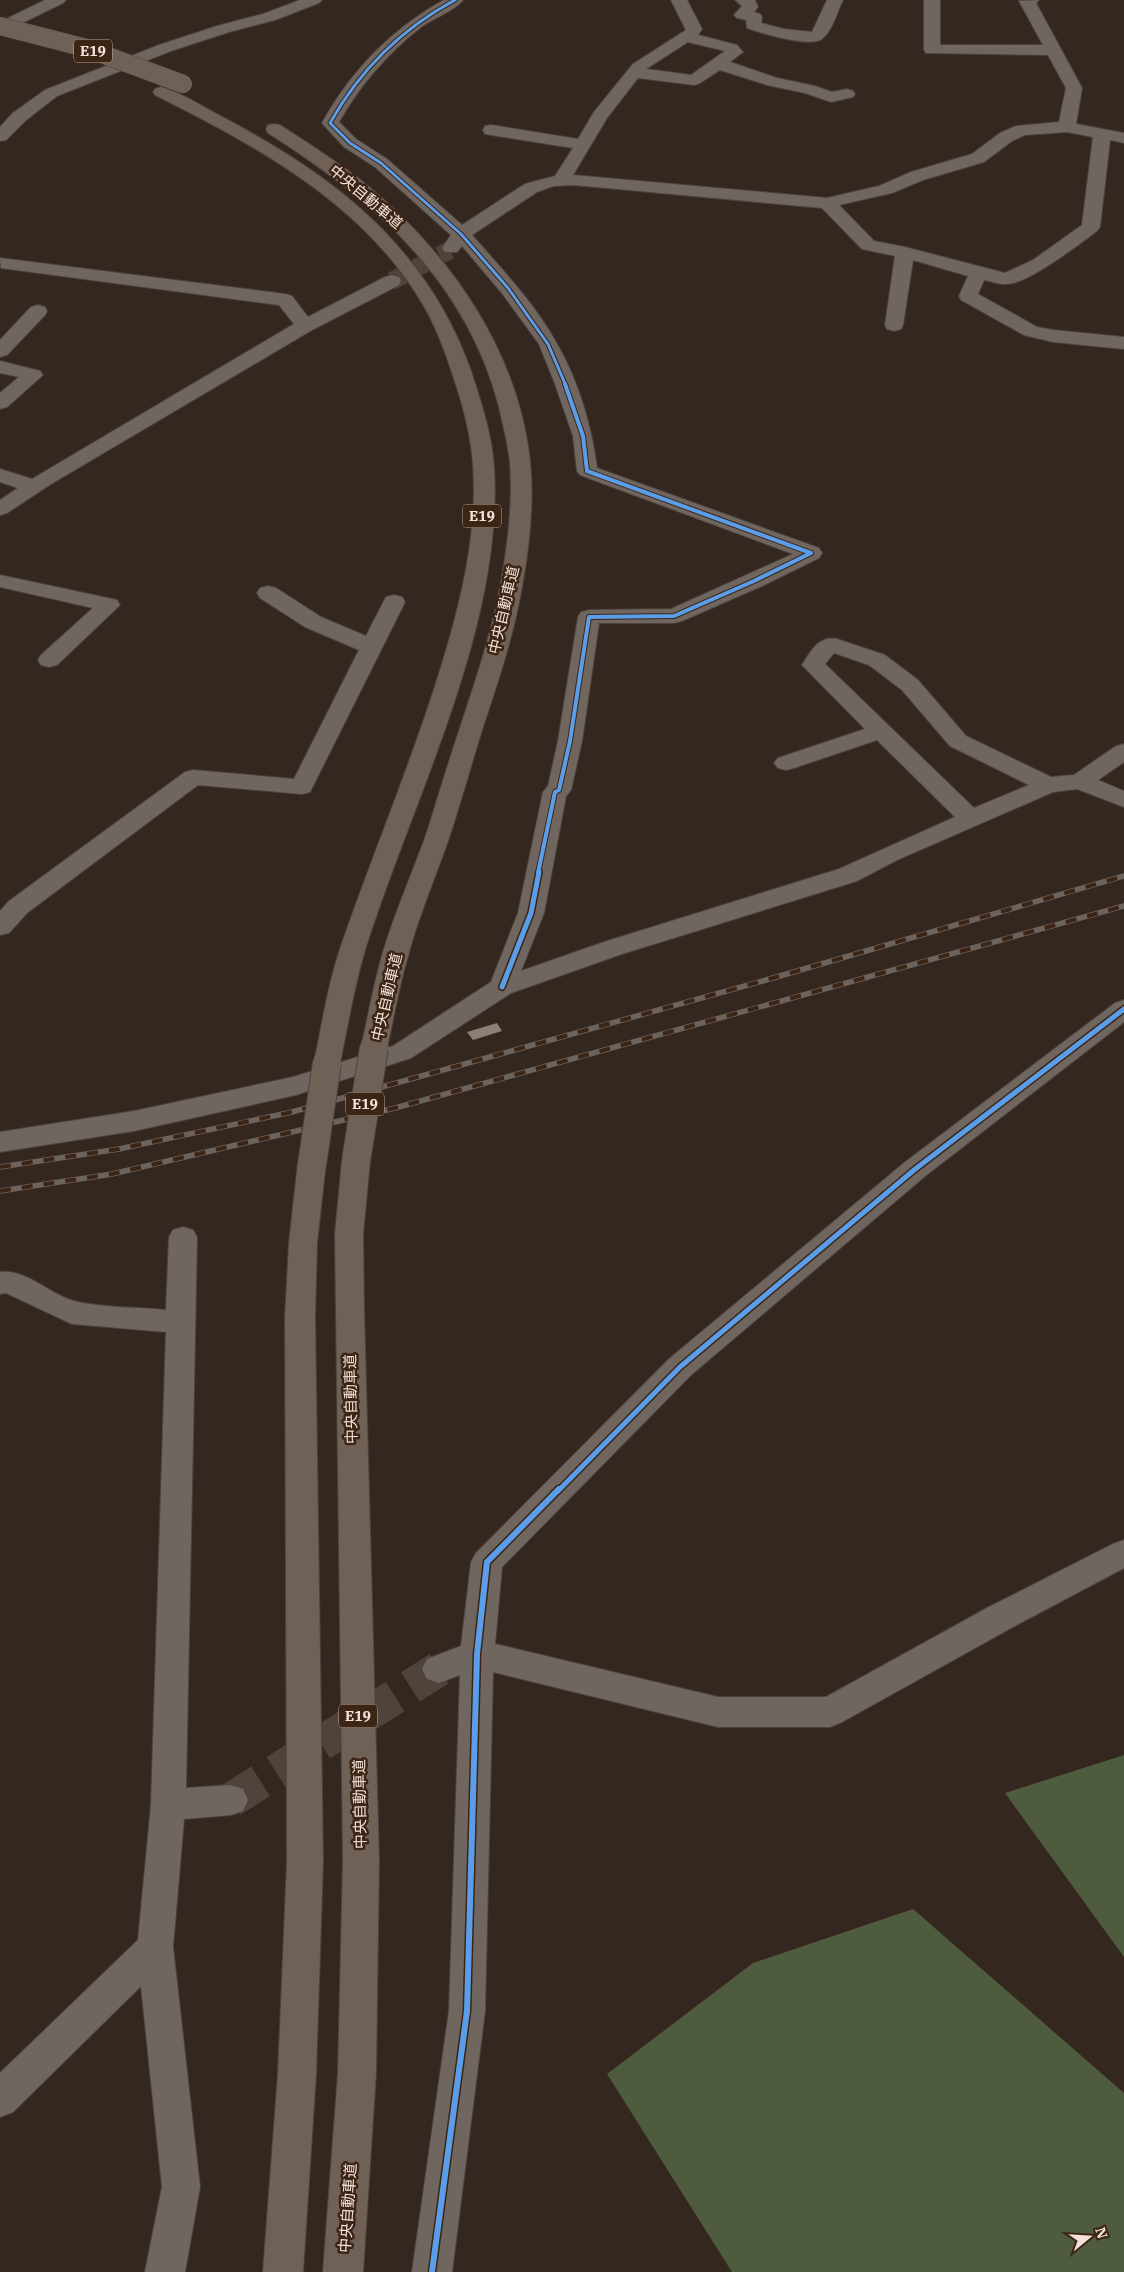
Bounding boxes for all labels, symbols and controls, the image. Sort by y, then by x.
road number: E19 [74,40,112,62]
street label: 中央自動車道 [326,160,407,233]
road number: E19 [463,504,501,528]
street label: 中央自動車道 [484,564,523,656]
street label: 中央自動車道 [367,951,406,1043]
road number: E19 [346,1092,384,1116]
street label: 中央自動車道 [340,1354,361,1444]
road number: E19 [339,1704,377,1728]
street label: 中央自動車道 [349,1759,370,1849]
street label: 中央自動車道 [335,2162,360,2254]
north arrow [1064,2212,1114,2262]
text: N [1091,2225,1112,2241]

